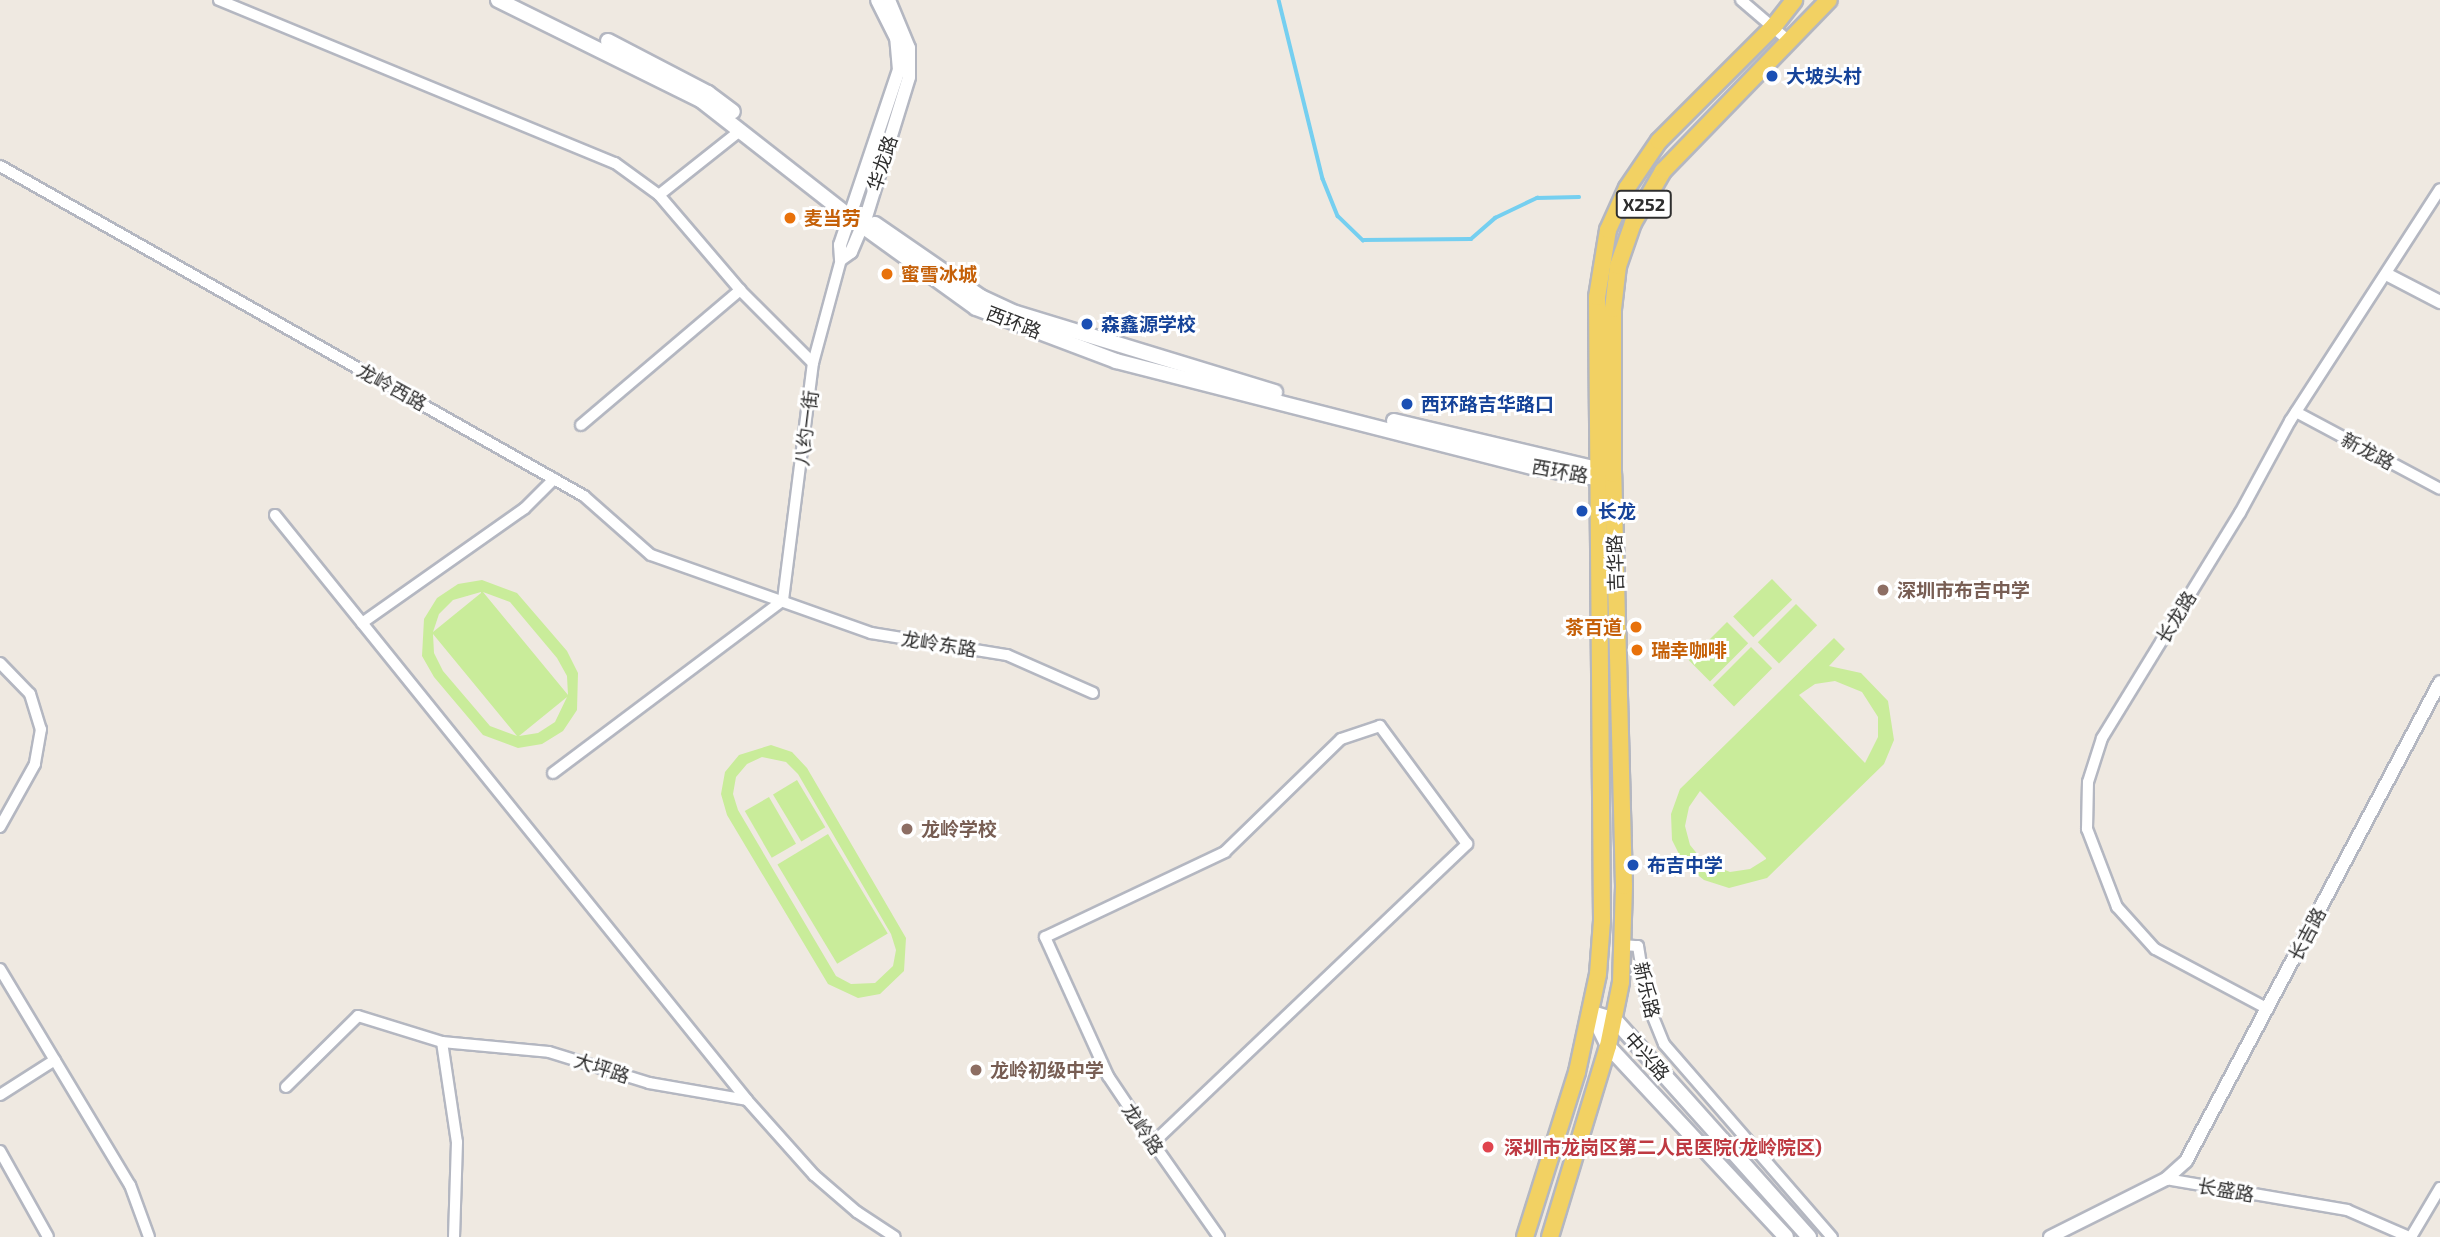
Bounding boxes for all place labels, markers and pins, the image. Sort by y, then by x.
place label: 大坡头村 [1786,65,1862,87]
marker: 大坡头村 [1764,68,1780,84]
place label: 麦当劳 [804,207,861,229]
marker: 麦当劳 [782,210,798,226]
place label: 蜜雪冰城 [901,263,977,285]
marker: 蜜雪冰城 [879,266,895,282]
place label: 森鑫源学校 [1101,313,1196,335]
marker: 森鑫源学校 [1079,316,1095,332]
place label: 西环路吉华路口 [1421,393,1554,415]
marker: 西环路吉华路口 [1399,396,1415,412]
place label: 长龙 [1598,500,1636,522]
marker: 长龙 [1572,501,1592,521]
place label: 深圳市布吉中学 [1897,579,2030,601]
marker: 深圳市布吉中学 [1875,582,1891,598]
place label: 茶百道 [1565,616,1622,638]
marker: 茶百道 [1628,619,1644,635]
place label: 瑞幸咖啡 [1651,639,1727,661]
marker: 瑞幸咖啡 [1629,642,1645,658]
place label: 龙岭学校 [921,818,997,840]
marker: 龙岭学校 [899,821,915,837]
place label: 布吉中学 [1647,854,1723,876]
marker: 布吉中学 [1625,857,1641,873]
place label: 龙岭初级中学 [990,1059,1104,1081]
marker: 龙岭初级中学 [968,1062,984,1078]
place label: 深圳市龙岗区第二人民医院(龙岭院区) [1504,1136,1822,1158]
marker: 深圳市龙岗区第二人民医院(龙岭院区) [1478,1137,1498,1157]

